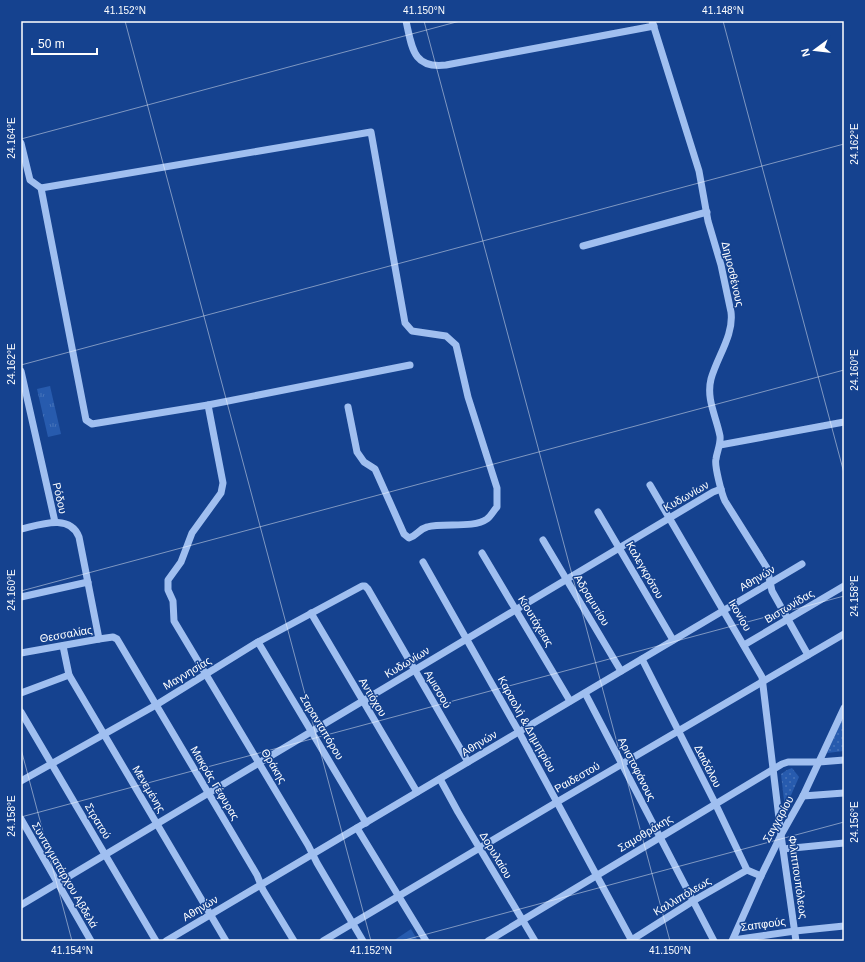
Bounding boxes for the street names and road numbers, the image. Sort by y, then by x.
street label: Δημοσθένους [720,240,746,308]
street label: Κυδωνίων [661,478,711,514]
street label: Ρόδου [51,481,69,515]
street label: Καλεγκρότου [624,539,666,601]
street label: Αθηνών [737,563,777,593]
street label: Αδραμυτίου [572,572,612,628]
street label: Βιστωνίδας [762,587,816,625]
street label: Κιουτάχειας [516,593,556,649]
street label: Ικονίου [726,597,754,633]
street label: Θεσσαλίας [39,623,93,645]
street label: Κυδωνίων [382,644,432,680]
street label: Μαγνησίας [161,654,213,692]
street label: Αμισσού [422,668,454,710]
street label: Καραολή & Δημητρίου [496,674,558,774]
street label: Αντιόχου [357,676,389,718]
street label: Σαρανταπόρου [298,692,346,762]
street label: Αθηνών [459,728,499,758]
street label: Αριστοφάνους [616,735,658,803]
street label: Δαιδάλου [692,743,724,789]
street label: Μακράς Γέφυρας [188,744,242,822]
street label: Θράκης [259,747,289,785]
street label: Ραιδεστού [552,759,602,795]
street label: Μενεμένης [130,763,168,815]
street label: Σαγγαρίου [760,794,796,844]
street label: Στρατού [83,801,113,841]
street label: Σαμοθράκης [616,812,674,854]
street label: Συνταγματάρχου Αβδελά [30,820,101,931]
street label: Δορυλαίου [477,830,515,880]
street label: Φιλιππουπόλεως [786,835,810,919]
street label: Καλλιπόλεως [651,874,713,918]
street label: Αθηνών [180,893,220,923]
street label: Σαπφούς [740,915,786,933]

